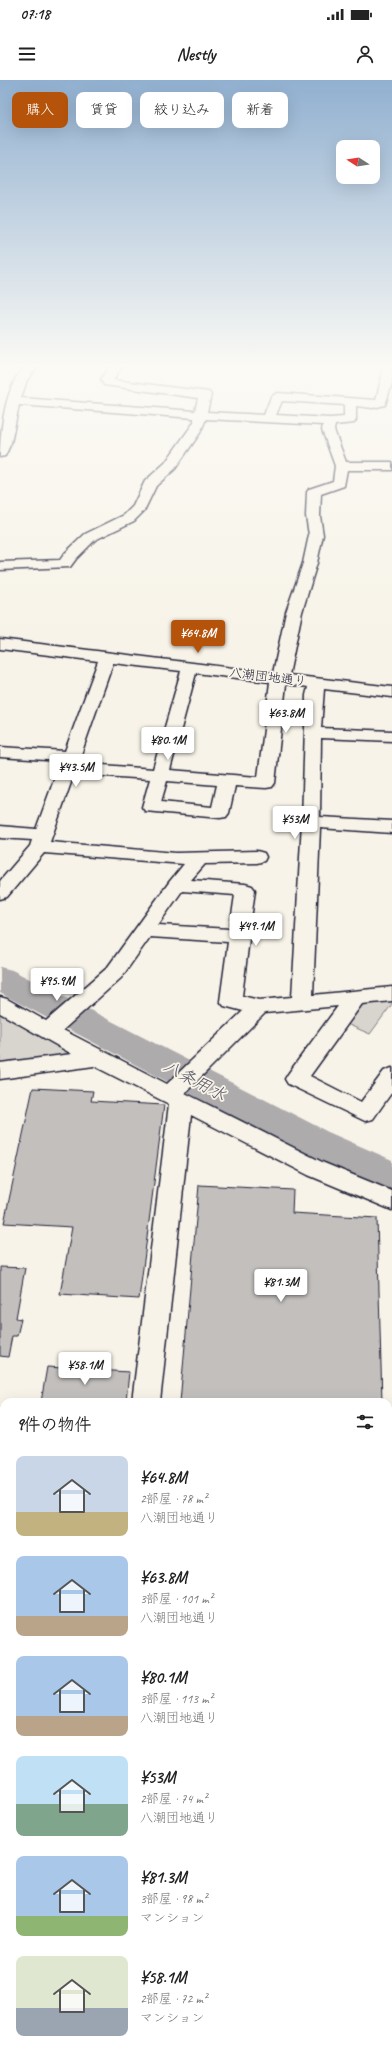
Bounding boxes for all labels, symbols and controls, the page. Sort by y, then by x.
text: 07:18 [20,5,50,24]
icon: menu [16,43,38,65]
text: Nestly [177,43,215,65]
icon: person [354,43,376,65]
chip: 購入 [12,92,68,128]
chip: 賃貸 [76,92,132,128]
chip: 絞り込み [140,92,224,128]
chip: 新着 [232,92,288,128]
north arrow [336,140,380,184]
map controls [336,140,380,184]
pin: ¥64.8M [165,620,231,654]
text: ¥64.8M [180,625,216,641]
street label: 八潮団地通り [228,664,308,690]
pin: ¥63.8M [253,700,319,734]
text: ¥63.8M [268,705,304,721]
pin: ¥80.1M [135,727,201,761]
text: ¥80.1M [150,732,186,748]
pin: ¥43.5M [43,754,109,788]
text: ¥43.5M [58,759,94,775]
pin: ¥53M [271,806,319,840]
text: ¥53M [282,811,308,827]
pin: ¥49.1M [223,913,289,947]
text: ¥49.1M [238,918,274,934]
pin: ¥95.9M [24,968,90,1002]
text: ¥95.9M [40,973,74,989]
water label: 八条用水 [160,1055,230,1106]
pin: ¥81.3M [248,1269,314,1303]
text: ¥81.3M [263,1274,299,1290]
pin: ¥58.1M [52,1352,118,1386]
text: ¥58.1M [67,1357,103,1373]
icon: filters [354,1411,376,1433]
text: 9件の物件 [16,1414,91,1435]
text: ¥64.8M [140,1467,187,1488]
icon: home [48,1472,96,1520]
text: 2部屋 · 78 m² [140,1491,207,1507]
text: 八潮団地通り [140,1510,218,1526]
text: ¥63.8M [140,1567,187,1588]
icon: home [48,1572,96,1620]
text: 3部屋 · 101 m² [140,1591,213,1607]
text: 八潮団地通り [140,1610,218,1626]
text: ¥80.1M [140,1667,186,1688]
icon: home [48,1672,96,1720]
text: 3部屋 · 113 m² [140,1691,213,1707]
text: 八潮団地通り [140,1710,218,1726]
text: ¥53M [140,1767,175,1788]
icon: home [48,1772,96,1820]
text: 2部屋 · 74 m² [140,1791,207,1807]
text: 八潮団地通り [140,1810,218,1826]
text: ¥81.3M [140,1867,186,1888]
icon: home [48,1872,96,1920]
text: 3部屋 · 98 m² [140,1891,207,1907]
text: マンション [140,1910,204,1926]
text: ¥58.1M [140,1967,186,1988]
icon: home [48,1972,96,2020]
text: 2部屋 · 72 m² [140,1991,207,2007]
text: マンション [140,2010,204,2026]

